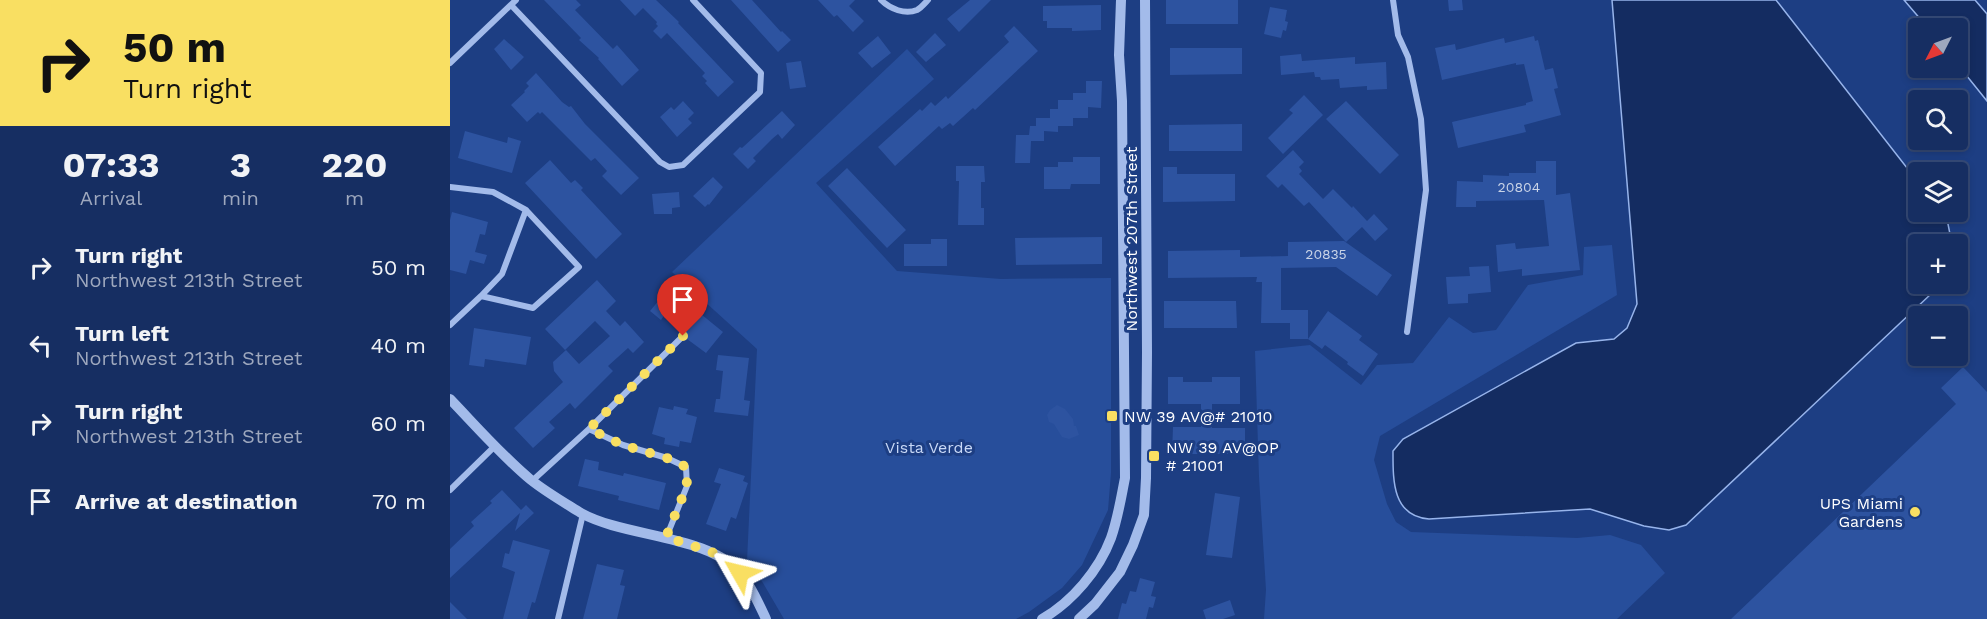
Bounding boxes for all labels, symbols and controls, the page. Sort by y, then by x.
north arrow [1908,18,1968,78]
map controls [1908,18,1968,366]
text: 50 m [123,23,226,72]
icon: right [24,24,102,102]
text: Turn right [123,73,252,105]
button: search [1908,90,1968,150]
text: 07:33 [63,144,160,186]
text: 3 [230,144,251,186]
text: 220 [321,144,387,186]
street label: Northwest 207th Street [1122,146,1141,331]
button: layers [1908,162,1968,222]
house number: 20804 [1498,179,1540,195]
text: Arrival [80,186,142,210]
text: min [222,186,259,210]
text: m [345,186,364,210]
button: + [1908,234,1968,294]
text: Turn right [75,243,182,268]
house number: 20835 [1305,246,1347,262]
icon: right [24,251,57,284]
text: 50 m [371,255,426,280]
text: Northwest 213th Street [75,268,302,292]
pin [657,274,708,336]
icon: arrive [666,283,699,316]
button: − [1908,306,1968,366]
text: Turn left [75,321,169,346]
icon: left [24,329,57,362]
text: 40 m [370,333,426,358]
text: Northwest 213th Street [75,346,302,370]
text: Turn right [75,399,182,424]
icon: right [24,407,57,440]
place label: NW 39 AV@# 21010 [1124,407,1272,426]
marker: NW 39 AV@# 21010 [1105,409,1119,423]
text: 60 m [370,411,426,436]
text: Northwest 213th Street [75,424,302,448]
park label: Vista Verde [885,438,973,457]
place label: NW 39 AV@OP # 21001 [1166,438,1279,475]
marker: NW 39 AV@OP # 21001 [1147,449,1161,463]
icon: arrive [24,485,57,518]
text: Arrive at destination [75,489,298,514]
text: 70 m [372,489,426,514]
place label: UPS Miami Gardens [1820,494,1903,531]
marker: UPS Miami Gardens [1908,505,1922,519]
position arrow [708,541,772,605]

